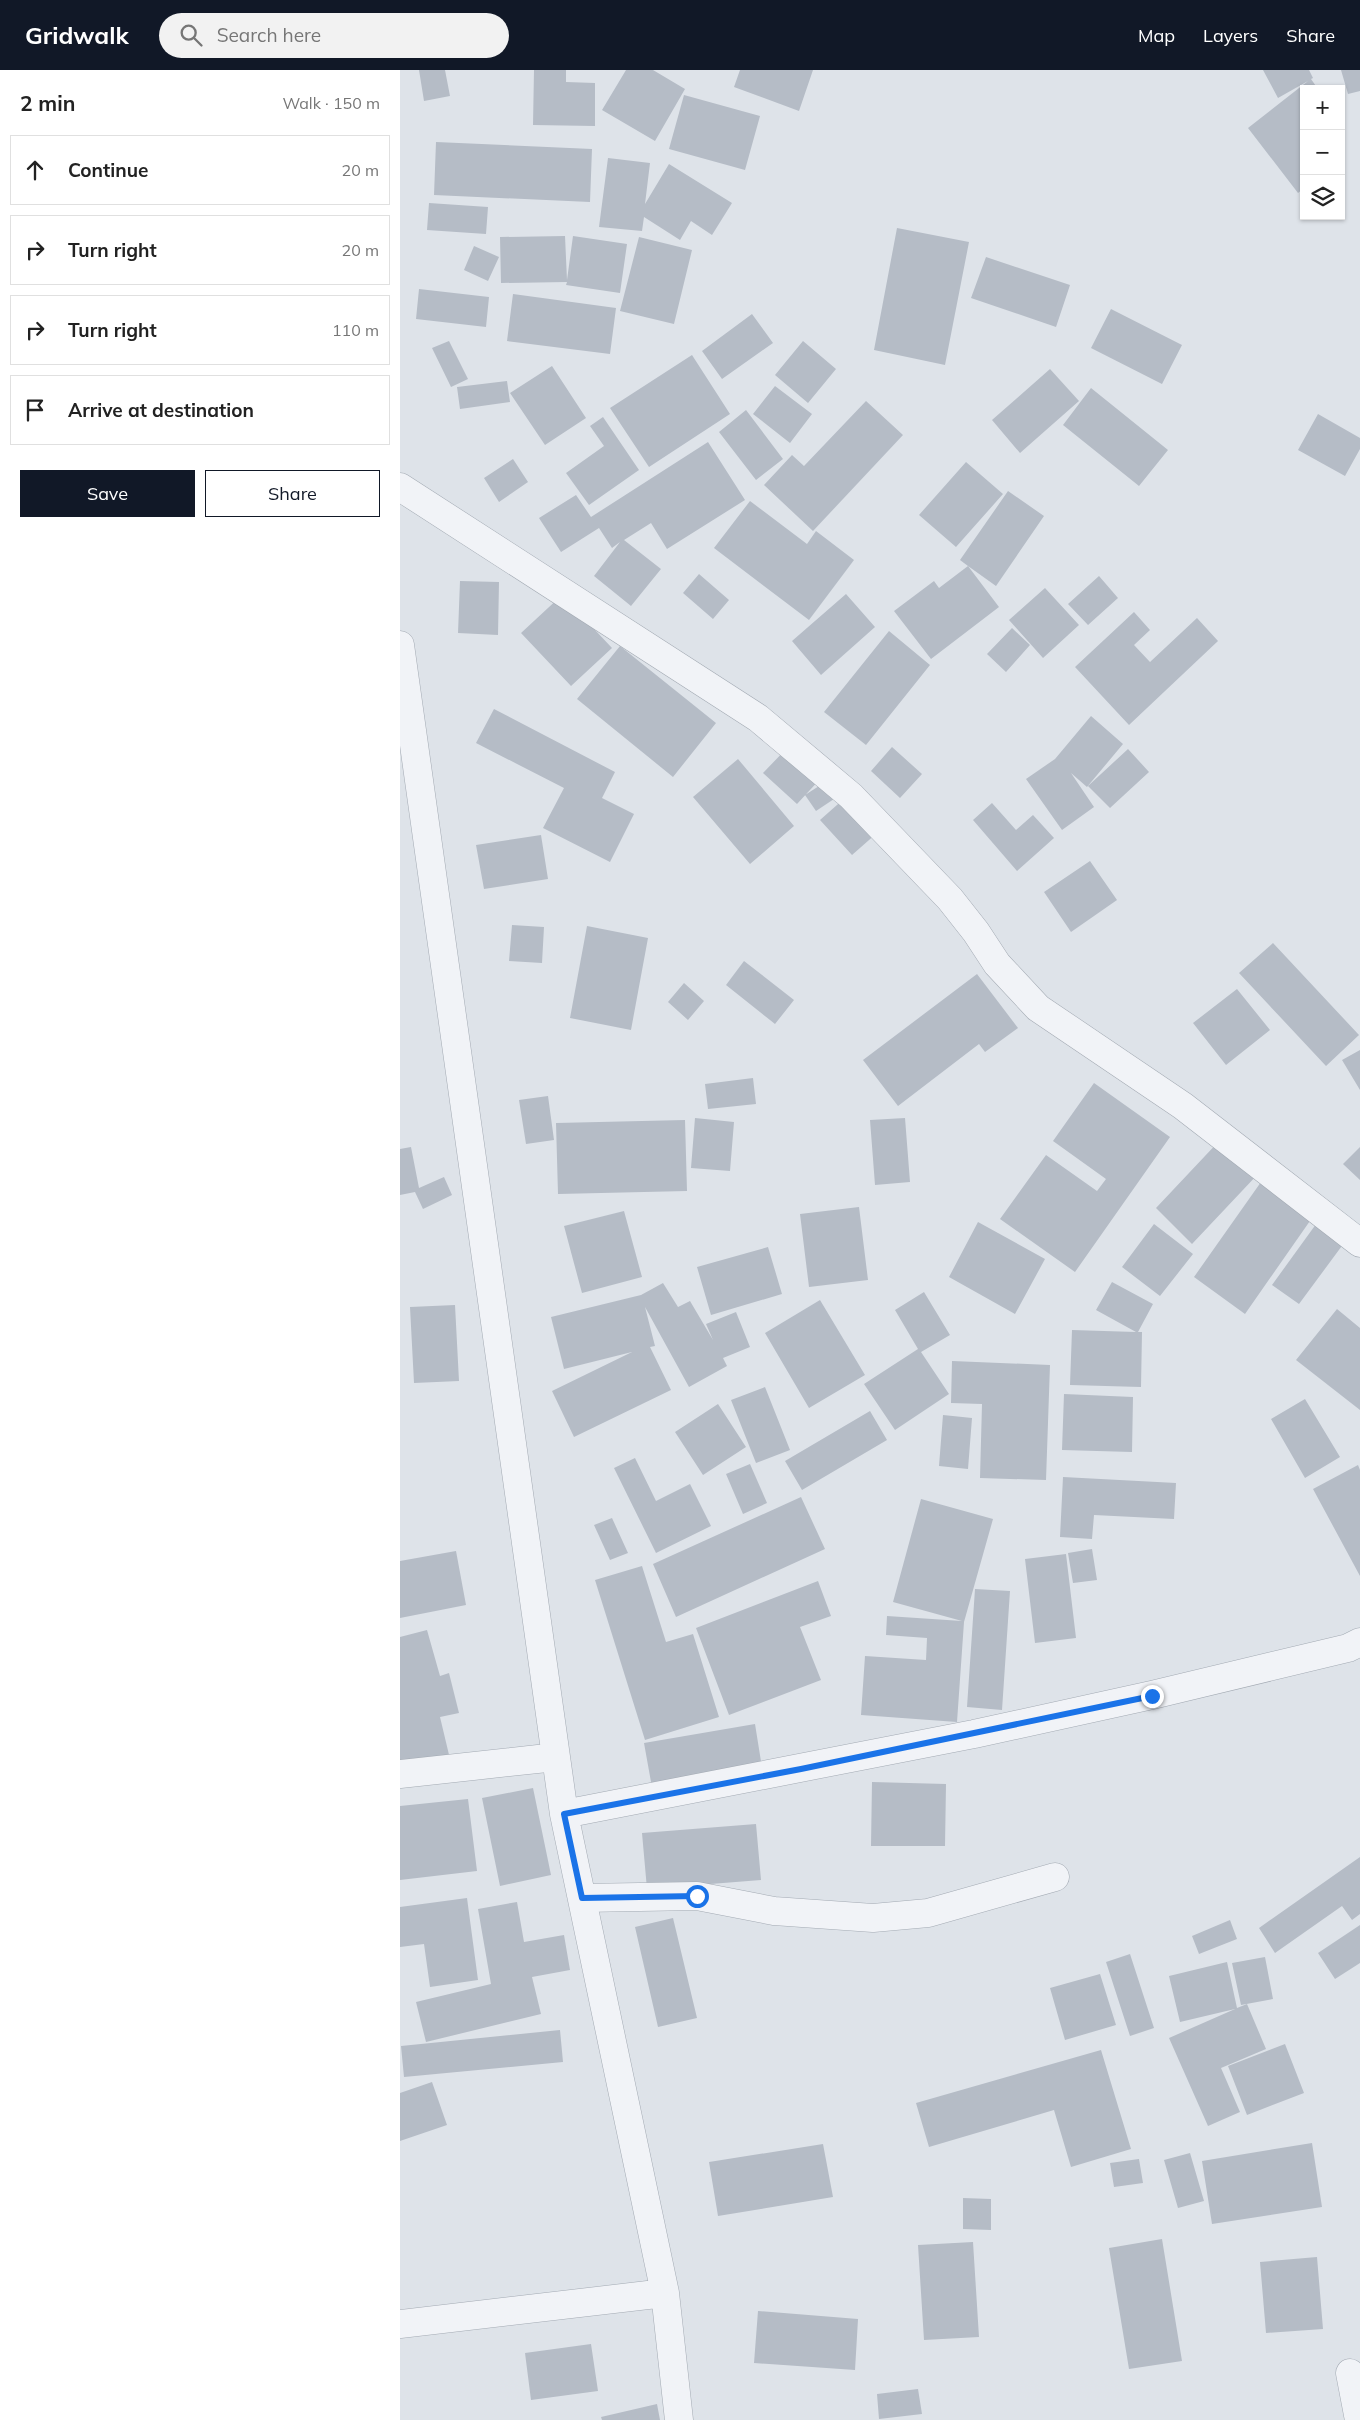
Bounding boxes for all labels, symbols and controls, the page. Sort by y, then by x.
search box [159,13,509,58]
text: Gridwalk [25,20,129,50]
icon: search [177,21,205,49]
text: Search here [217,23,321,47]
text: Map [1138,24,1175,47]
text: Layers [1203,24,1258,47]
text: Share [1286,24,1335,47]
map controls [1300,85,1345,220]
button: + [1300,85,1345,130]
text: 2 min [20,90,75,116]
text: Walk · 150 m [282,93,380,113]
button: − [1300,130,1345,175]
icon: ahead [21,156,49,184]
text: Continue [68,158,148,182]
text: 20 m [342,160,379,180]
button: layers [1300,175,1345,220]
icon: right [21,236,49,264]
text: Turn right [68,238,157,262]
text: 20 m [342,240,379,260]
icon: right [21,316,49,344]
text: Turn right [68,318,157,342]
text: 110 m [332,320,379,340]
icon: arrive [21,396,49,424]
text: Arrive at destination [68,398,254,422]
button: Save [20,470,195,517]
button: Share [205,470,380,517]
route end [1141,1685,1164,1708]
route start [686,1885,709,1908]

